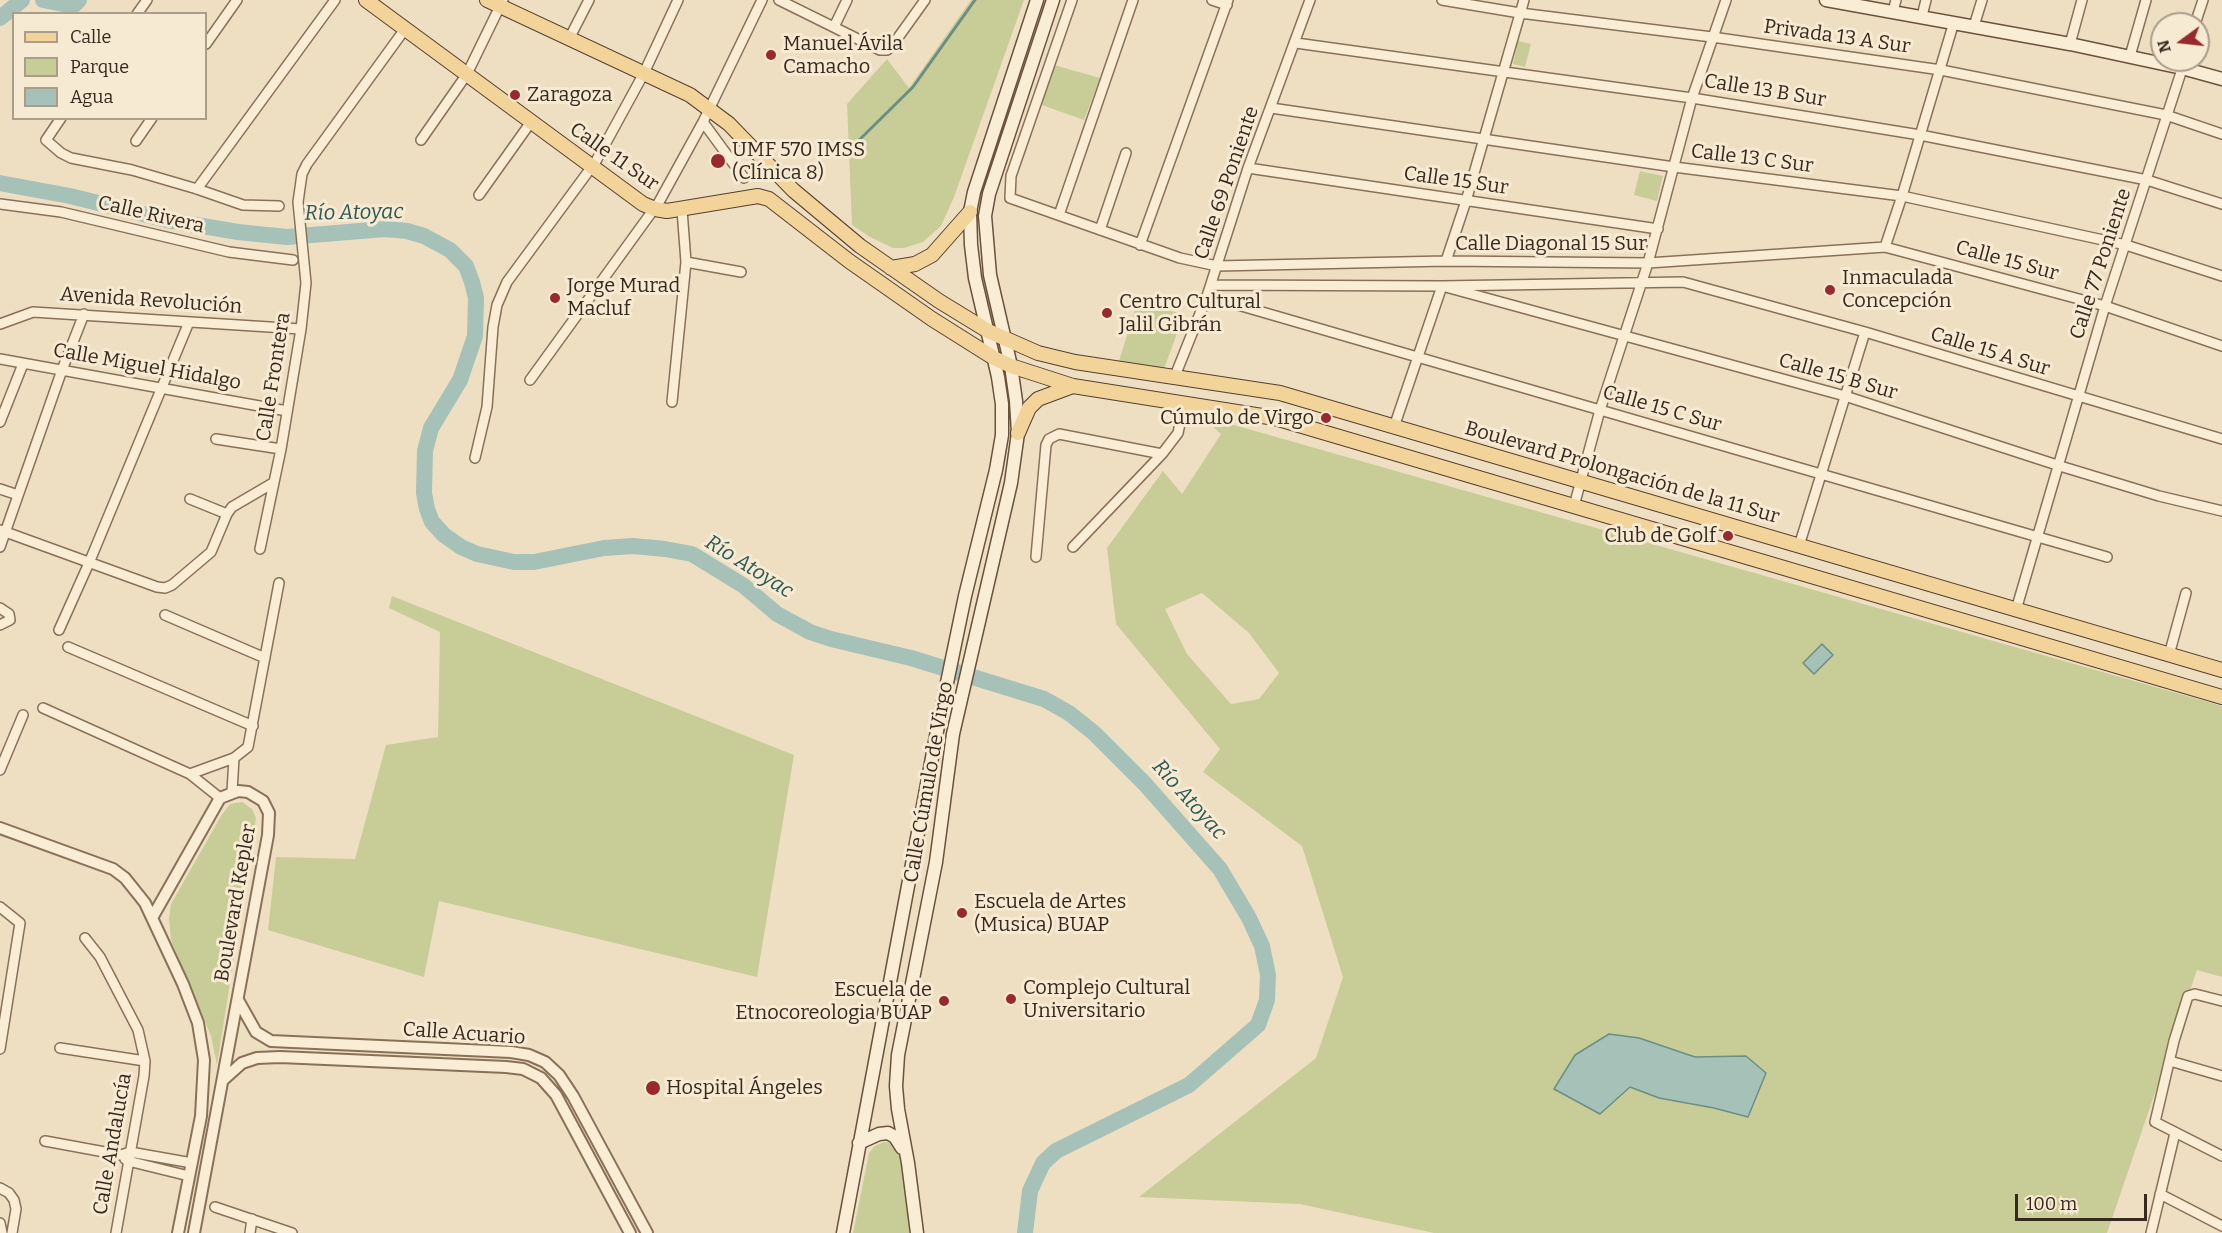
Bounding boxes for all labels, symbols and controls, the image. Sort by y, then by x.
legend [12,12,207,120]
north arrow [2150,12,2210,72]
street label: Privada 13 A Sur [1762,15,1912,59]
text: Calle [70,26,111,48]
place label: Manuel Ávila Camacho [783,32,903,79]
text: N [2153,38,2175,55]
marker: Manuel Ávila Camacho [764,48,778,62]
text: Parque [70,56,129,78]
street label: Calle 13 B Sur [1702,70,1828,112]
place label: Zaragoza [527,83,612,107]
text: Agua [70,86,113,108]
marker: Zaragoza [508,88,522,102]
street label: Calle 69 Poniente [1190,103,1264,263]
street label: Calle 11 Sur [565,118,663,196]
place label: UMF 570 IMSS (Clínica 8) [732,138,865,185]
street label: Calle 13 C Sur [1689,140,1815,178]
marker: UMF 570 IMSS (Clínica 8) [709,152,727,170]
street label: Calle 15 Sur [1402,162,1510,200]
street label: Calle 77 Poniente [2065,186,2137,342]
street label: Calle Rivera [95,191,207,239]
water label: Río Atoyac [304,200,404,226]
street label: Calle Diagonal 15 Sur [1455,232,1647,256]
street label: Calle 15 Sur [1953,236,2061,286]
place label: Inmaculada Concepción [1842,266,1953,313]
place label: Jorge Murad Macluf [567,274,680,321]
street label: Avenida Revolución [59,283,243,319]
marker: Inmaculada Concepción [1823,283,1837,297]
place label: Centro Cultural Jalil Gibrán [1119,290,1261,337]
marker: Jorge Murad Macluf [548,291,562,305]
marker: Centro Cultural Jalil Gibrán [1100,306,1114,320]
street label: Calle Frontera [252,311,296,443]
street label: Calle 15 A Sur [1927,322,2053,382]
street label: Calle Miguel Hidalgo [51,339,243,395]
street label: Calle 15 B Sur [1776,349,1900,405]
street label: Calle 15 C Sur [1600,381,1724,437]
place label: Cúmulo de Virgo [1160,406,1314,430]
marker: Cúmulo de Virgo [1319,411,1333,425]
street label: Boulevard Prolongación de la 11 Sur [1462,417,1782,529]
place label: Club de Golf [1604,524,1716,548]
marker: Club de Golf [1721,529,1735,543]
water label: Río Atoyac [700,530,798,604]
street label: Calle Cúmulo de Virgo [899,680,959,884]
water label: Río Atoyac [1146,755,1232,845]
street label: Boulevard Kepler [210,822,262,984]
place label: Escuela de Artes (Musica) BUAP [974,890,1126,937]
marker: Escuela de Artes (Musica) BUAP [955,906,969,920]
place label: Complejo Cultural Universitario [1023,976,1190,1023]
place label: Escuela de Etnocoreologia BUAP [735,978,932,1025]
marker: Complejo Cultural Universitario [1004,992,1018,1006]
marker: Escuela de Etnocoreologia BUAP [937,994,951,1008]
street label: Calle Acuario [402,1018,526,1050]
street label: Calle Andalucía [89,1071,137,1217]
place label: Hospital Ángeles [666,1076,823,1100]
marker: Hospital Ángeles [644,1079,662,1097]
scale bar [2018,1182,2150,1220]
text: 100 m [2026,1193,2077,1215]

